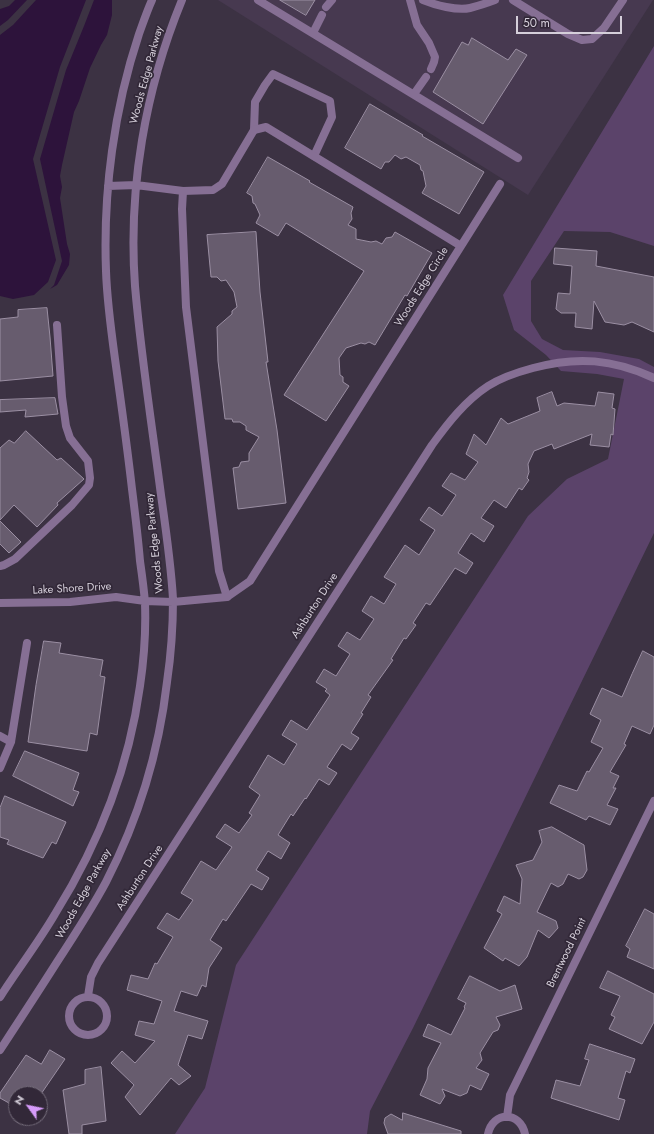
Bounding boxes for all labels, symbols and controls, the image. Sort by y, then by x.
scale bar [518,8,624,34]
text: 50 m [523,14,550,32]
street label: Woods Edge Parkway [128,25,166,125]
street label: Woods Edge Circle [392,245,452,329]
street label: Woods Edge Parkway [143,492,167,594]
street label: Ashburton Drive [289,571,341,641]
street label: Lake Shore Drive [32,580,112,598]
street label: Ashburton Drive [114,843,166,913]
street label: Woods Edge Parkway [54,847,114,941]
street label: Brentwood Point [544,916,590,990]
north arrow [8,1086,48,1126]
text: N [10,1092,28,1108]

